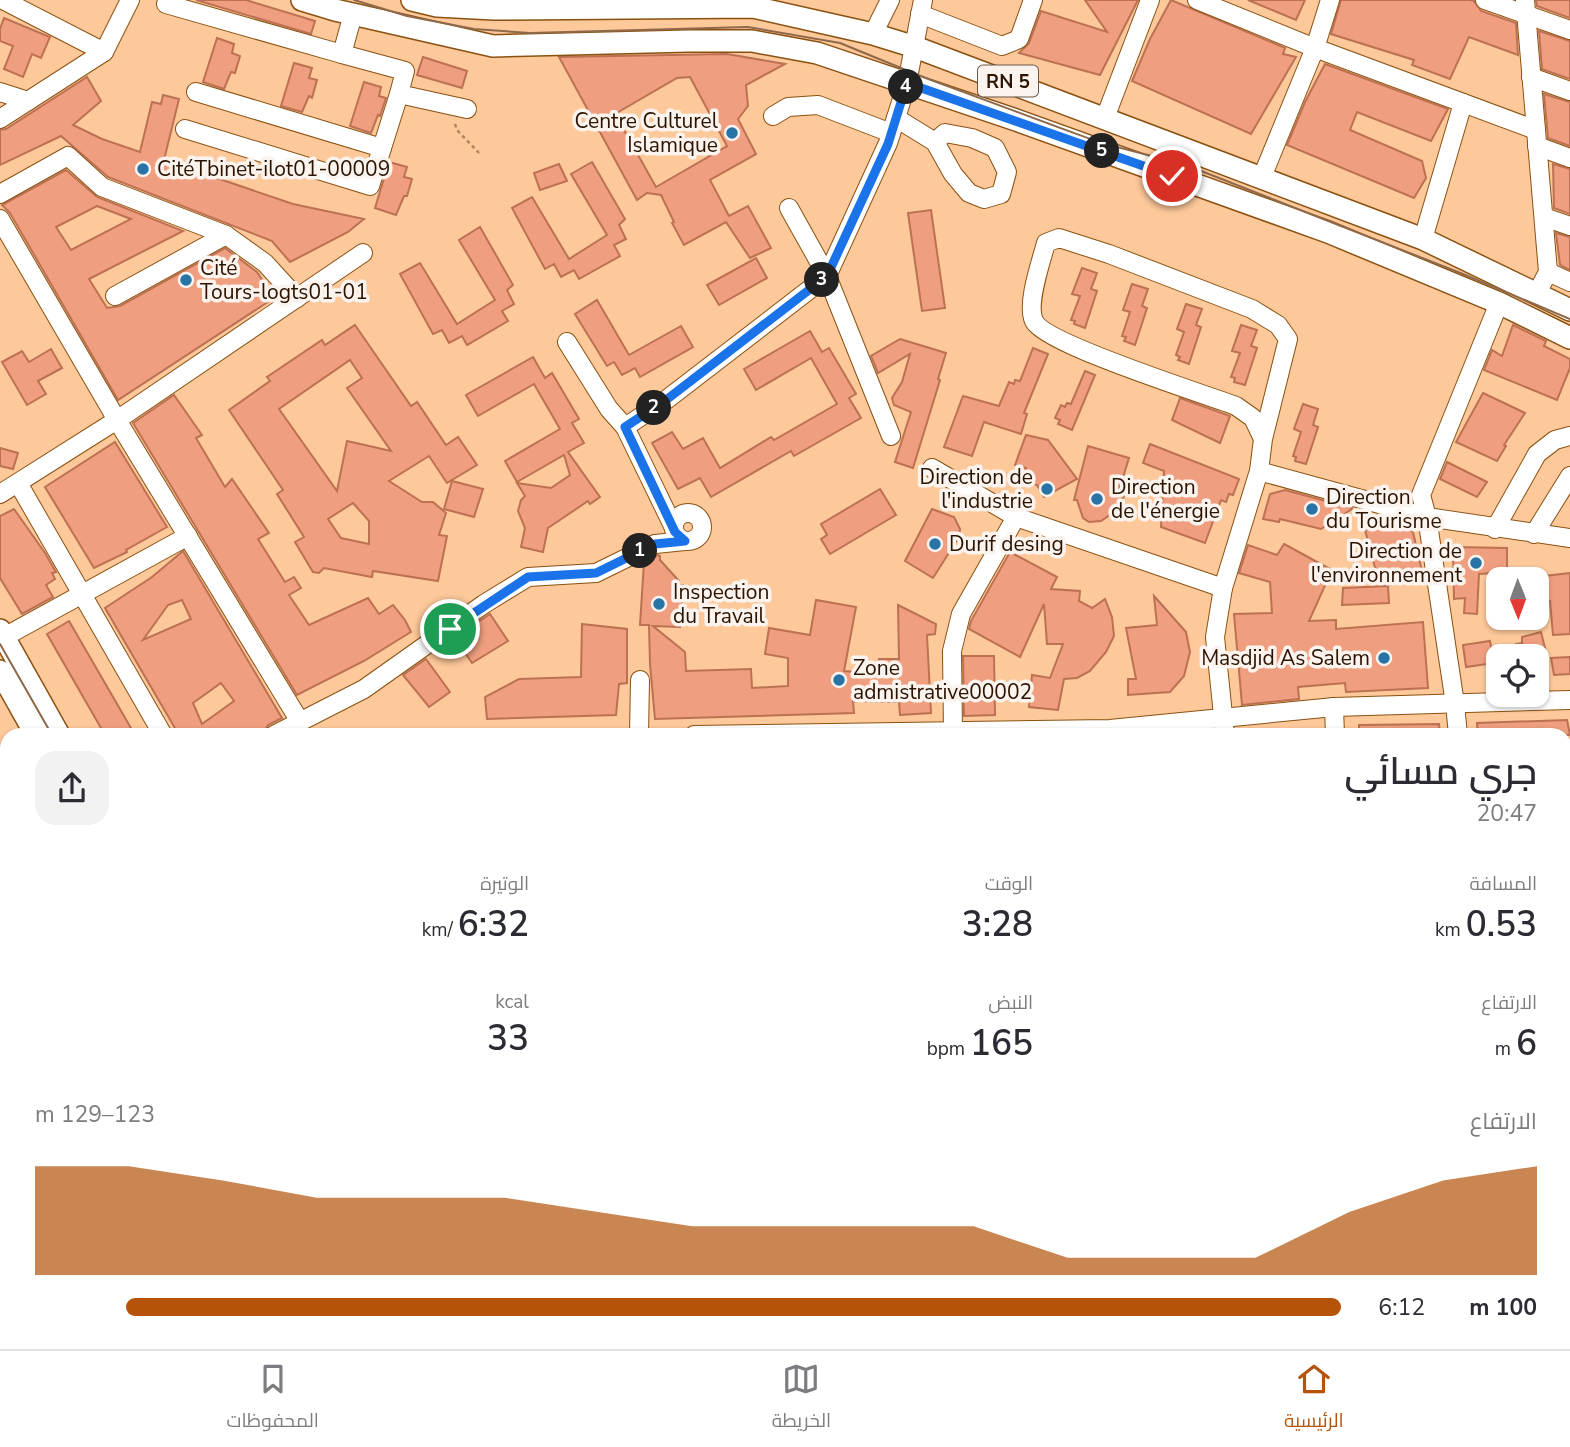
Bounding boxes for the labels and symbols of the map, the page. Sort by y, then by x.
road number: RN 5 [978,66,1038,96]
pin: 4 [888,70,923,104]
place label: Centre Culturel Islamique [575,107,719,159]
marker: Centre Culturel Islamique [724,125,740,141]
pin: 5 [1084,134,1120,168]
pin [1142,146,1202,206]
place label: CitéTbinet-ilot01-00009 [157,155,390,183]
marker: CitéTbinet-ilot01-00009 [135,161,151,177]
place label: Cité Tours-logts01-01 [200,254,368,306]
pin: 3 [804,262,840,298]
marker: Cité Tours-logts01-01 [178,272,194,288]
pin: 2 [636,390,672,426]
place label: Direction de l'industrie [920,463,1033,515]
place label: Direction de l'énergie [1111,473,1220,525]
marker: Direction de l'industrie [1039,481,1055,497]
place label: Direction du Tourisme [1326,483,1442,535]
marker: Direction de l'énergie [1089,491,1105,507]
marker: Direction du Tourisme [1304,501,1320,517]
place label: Durif desing [949,530,1064,558]
pin: 1 [622,534,658,568]
marker: Durif desing [927,536,943,552]
place label: Direction de l'environnement [1311,537,1463,589]
marker: Direction de l'environnement [1468,555,1484,571]
north arrow [1486,567,1549,630]
place label: Inspection du Travail [673,578,769,630]
marker: Inspection du Travail [651,596,667,612]
pin [420,599,480,659]
place label: Masdjid As Salem [1201,644,1370,672]
marker: Masdjid As Salem [1376,650,1392,666]
place label: Zone admistrative00002 [853,654,1032,706]
marker: Zone admistrative00002 [831,672,847,688]

